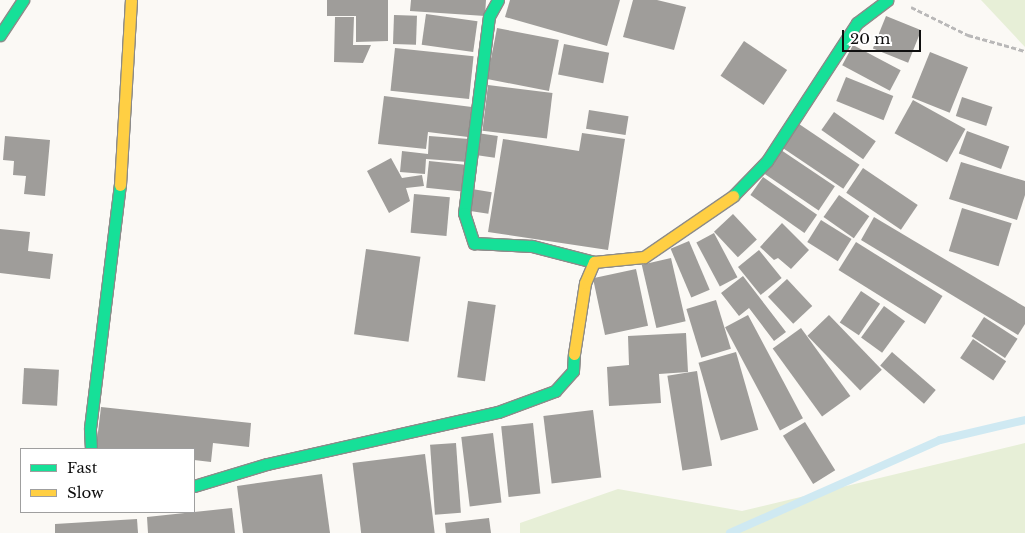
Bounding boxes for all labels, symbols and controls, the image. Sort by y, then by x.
scale bar [845,20,924,52]
text: 20 m [850,29,890,48]
legend [20,448,195,513]
text: Fast [67,458,97,477]
text: Slow [67,483,104,502]

